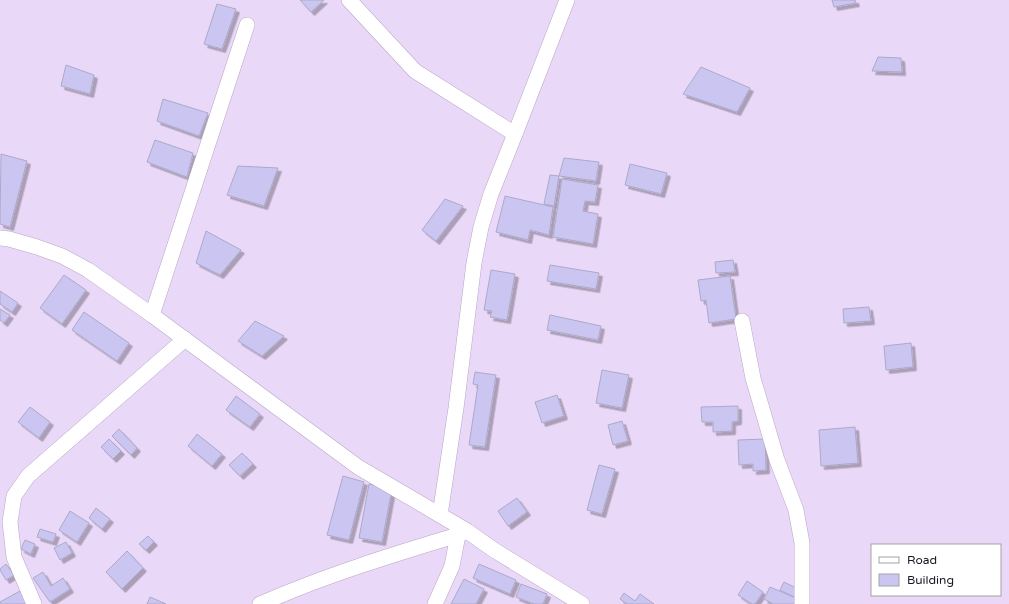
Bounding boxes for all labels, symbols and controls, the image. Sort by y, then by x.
legend [871,544,1001,596]
text: Road [907,553,937,567]
text: Building [907,573,954,587]

